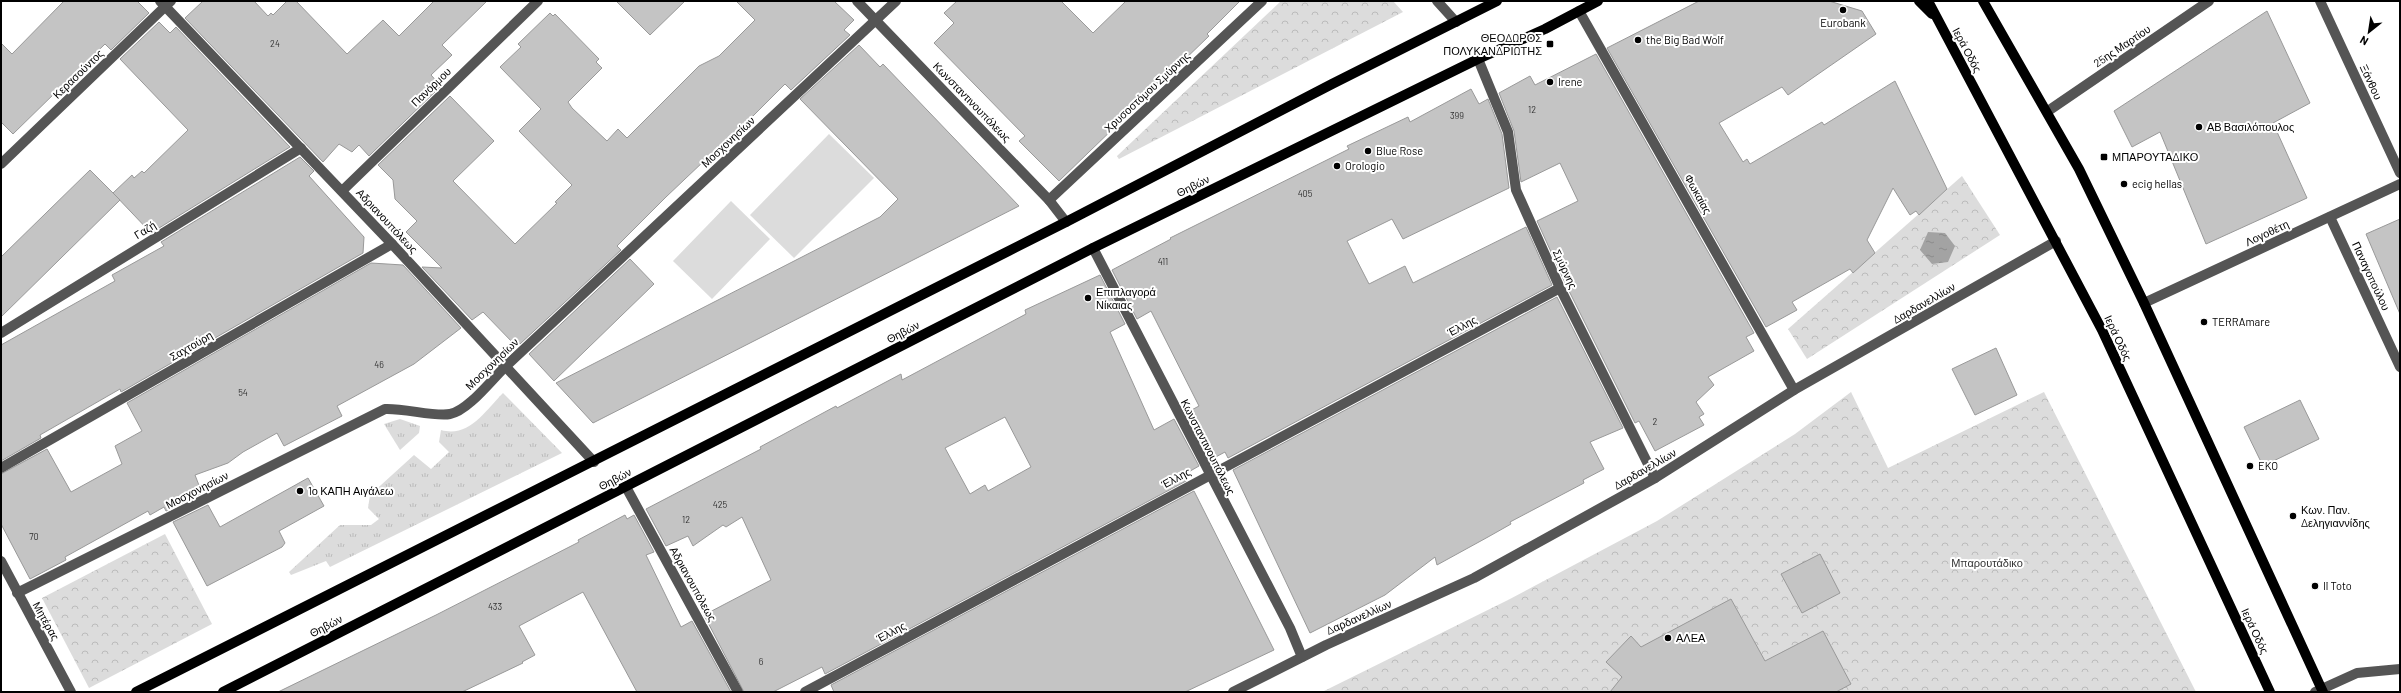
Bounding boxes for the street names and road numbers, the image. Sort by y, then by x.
street label: 25ης Μαρτίου [2091,22,2153,69]
street label: Ιερά Οδός [1950,25,1985,74]
street label: Κερασούντος [50,46,106,101]
street label: Χρυσοστόμου Σμύρνης [1101,49,1192,135]
street label: Κωνσταντινουπόλεως [931,59,1014,144]
street label: Ξάνθου [2358,62,2385,101]
street label: Πανόρμου [408,64,453,109]
street label: Μοσχονησίων [698,113,758,170]
street label: Θηβών [1174,172,1212,199]
street label: Φωκαίας [1682,172,1715,216]
street label: Αδριανουπόλεως [354,186,421,256]
street label: Λογοθέτη [2243,217,2291,248]
street label: Γαζή [131,218,158,241]
street label: Παναγοπούλου [2350,239,2393,312]
street label: Σμύρνης [1551,247,1580,291]
street label: Δαρδανελλίων [1890,279,1958,326]
street label: Έλλης [1444,313,1479,339]
street label: Ιερά Οδός [2102,313,2135,363]
street label: Θηβών [884,318,922,345]
street label: Σαχτούρη [167,328,215,363]
street label: Μοσχονησίων [462,335,521,392]
street label: Κωνσταντινουπόλεως [1179,397,1238,497]
street label: Δαρδανελλίων [1611,445,1679,492]
street label: Θηβών [596,465,634,492]
street label: Έλλης [1158,465,1193,491]
street label: Μοσχονησίων [163,468,231,511]
street label: Αδριανουπόλεως [668,544,719,623]
street label: Δαρδανελλίων [1324,596,1394,637]
street label: Μητέρας [30,599,62,642]
street label: Ιερά Οδός [2239,606,2272,656]
street label: Θηβών [307,612,345,639]
street label: Έλλης [873,619,908,645]

